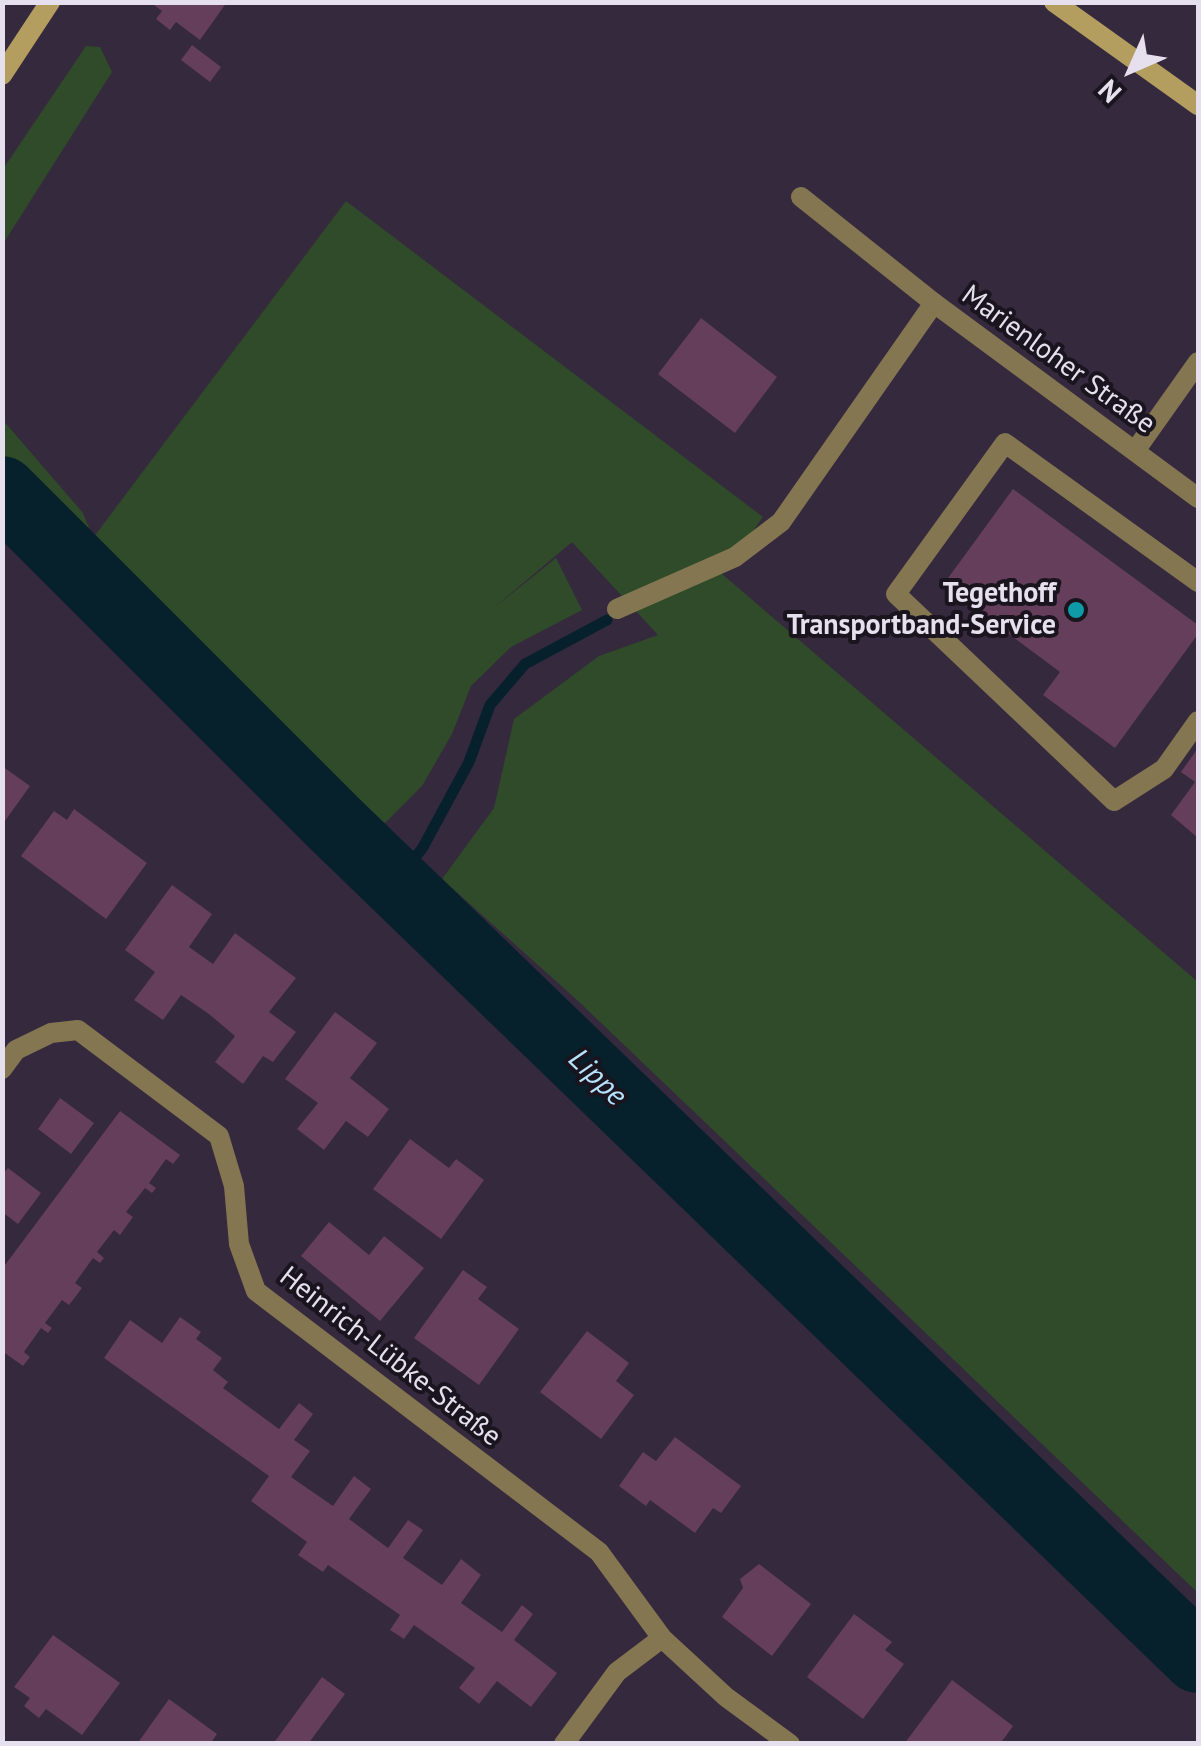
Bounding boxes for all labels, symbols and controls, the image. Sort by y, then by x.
north arrow [1081,20,1181,120]
text: N [1090,72,1129,111]
street label: Marienloher Straße [955,279,1161,441]
place label: Tegethoff Transportband-Service [787,577,1056,643]
marker: Tegethoff Transportband-Service [1065,599,1087,621]
water label: Lippe [560,1042,634,1114]
street label: Heinrich-Lübke-Straße [273,1260,507,1454]

